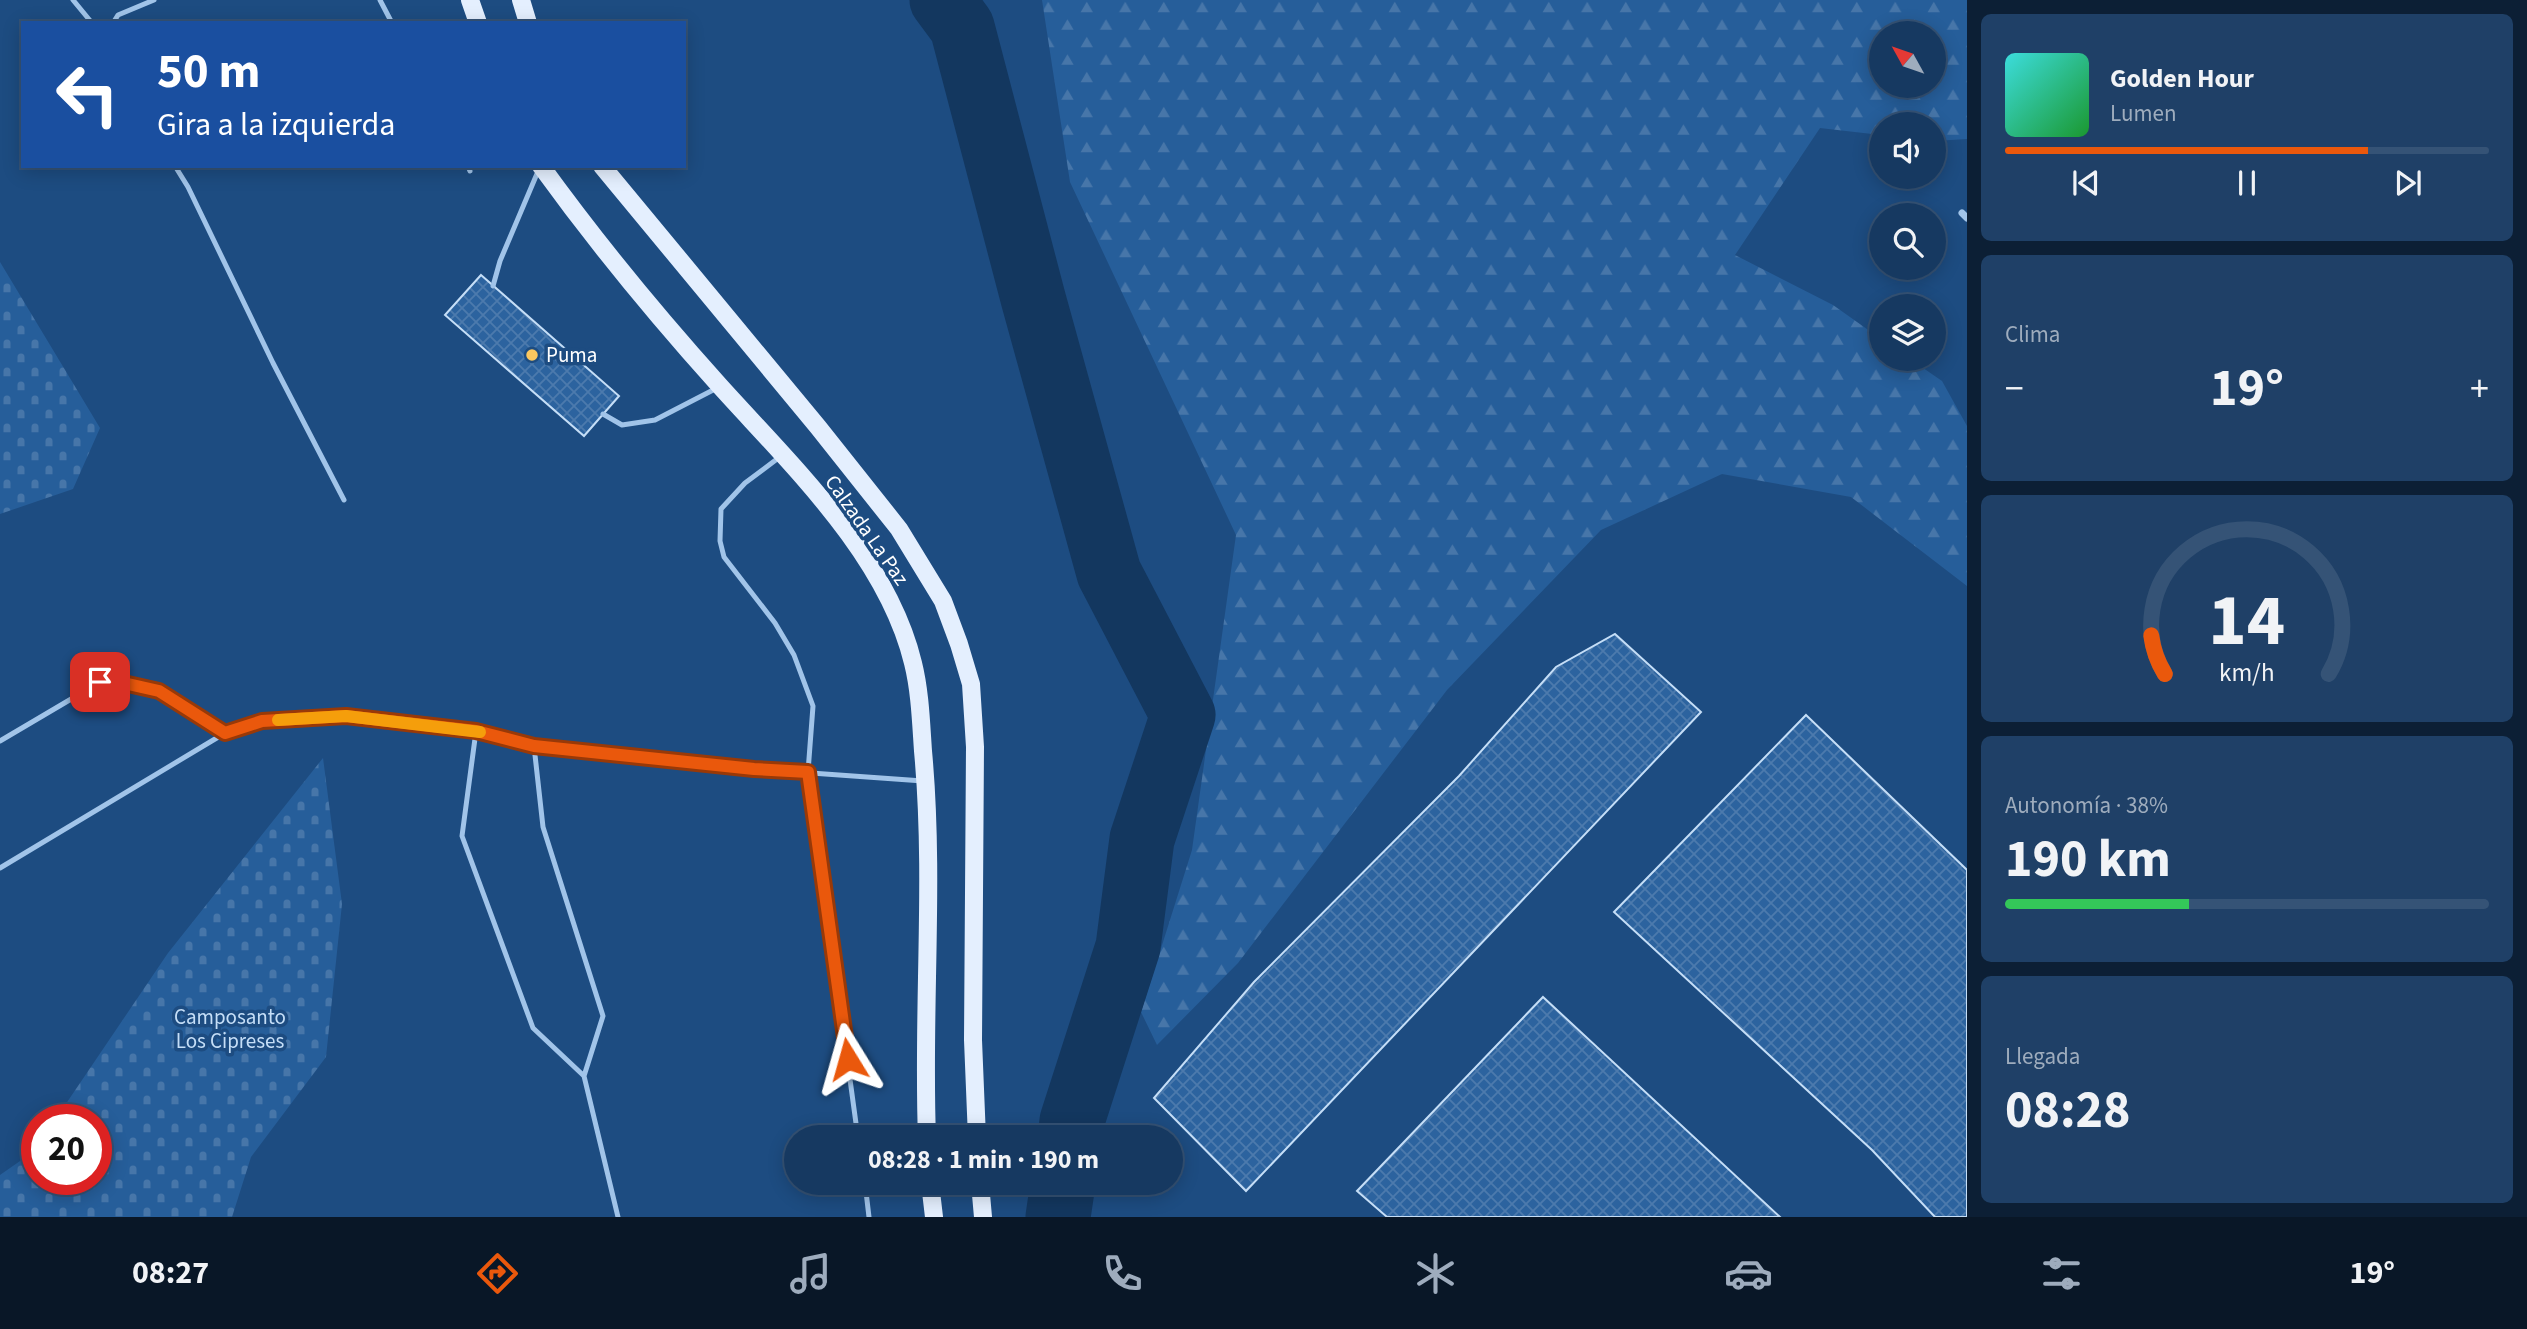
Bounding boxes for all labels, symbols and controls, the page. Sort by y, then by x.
north arrow [1869,21,1946,98]
map controls [1869,21,1946,371]
text: 50 m [157,37,261,107]
icon: left [42,49,133,140]
text: Golden Hour [2110,60,2254,97]
text: Lumen [2110,97,2177,130]
text: Gira a la izquierda [157,102,395,148]
button: sound [1869,112,1946,189]
icon: previous [2067,164,2105,202]
icon: pause [2228,164,2266,202]
icon: next [2389,164,2427,202]
button: search [1869,203,1946,280]
button: layers [1869,294,1946,371]
text: Clima [2005,318,2060,351]
place label: Puma [546,340,597,370]
marker: Puma [524,347,540,363]
text: 19° [2210,352,2284,426]
text: − [2005,362,2024,416]
text: + [2470,362,2489,416]
street label: Calzada La Paz [818,469,916,591]
text: 14 [2209,570,2285,674]
pin [70,652,130,712]
text: km/h [2219,655,2275,691]
icon: arrive [81,663,119,701]
text: Autonomía · 38% [2005,789,2168,822]
text: 190 km [2005,823,2171,897]
park label: Camposanto Los Cipreses [174,1002,286,1056]
position arrow [811,1022,885,1096]
text: Llegada [2005,1040,2080,1073]
text: 08:28 [2005,1074,2130,1148]
speed limit sign: 20 [21,1104,112,1195]
text: 08:28 · 1 min · 190 m [868,1141,1099,1178]
icon: directions [473,1249,522,1298]
icon: music [786,1249,835,1298]
icon: phone [1098,1249,1147,1298]
icon: climate [1411,1249,1460,1298]
icon: car [1724,1249,1773,1298]
icon: filters [2037,1249,2086,1298]
text: 08:27 [132,1250,209,1296]
text: 19° [2350,1250,2395,1296]

